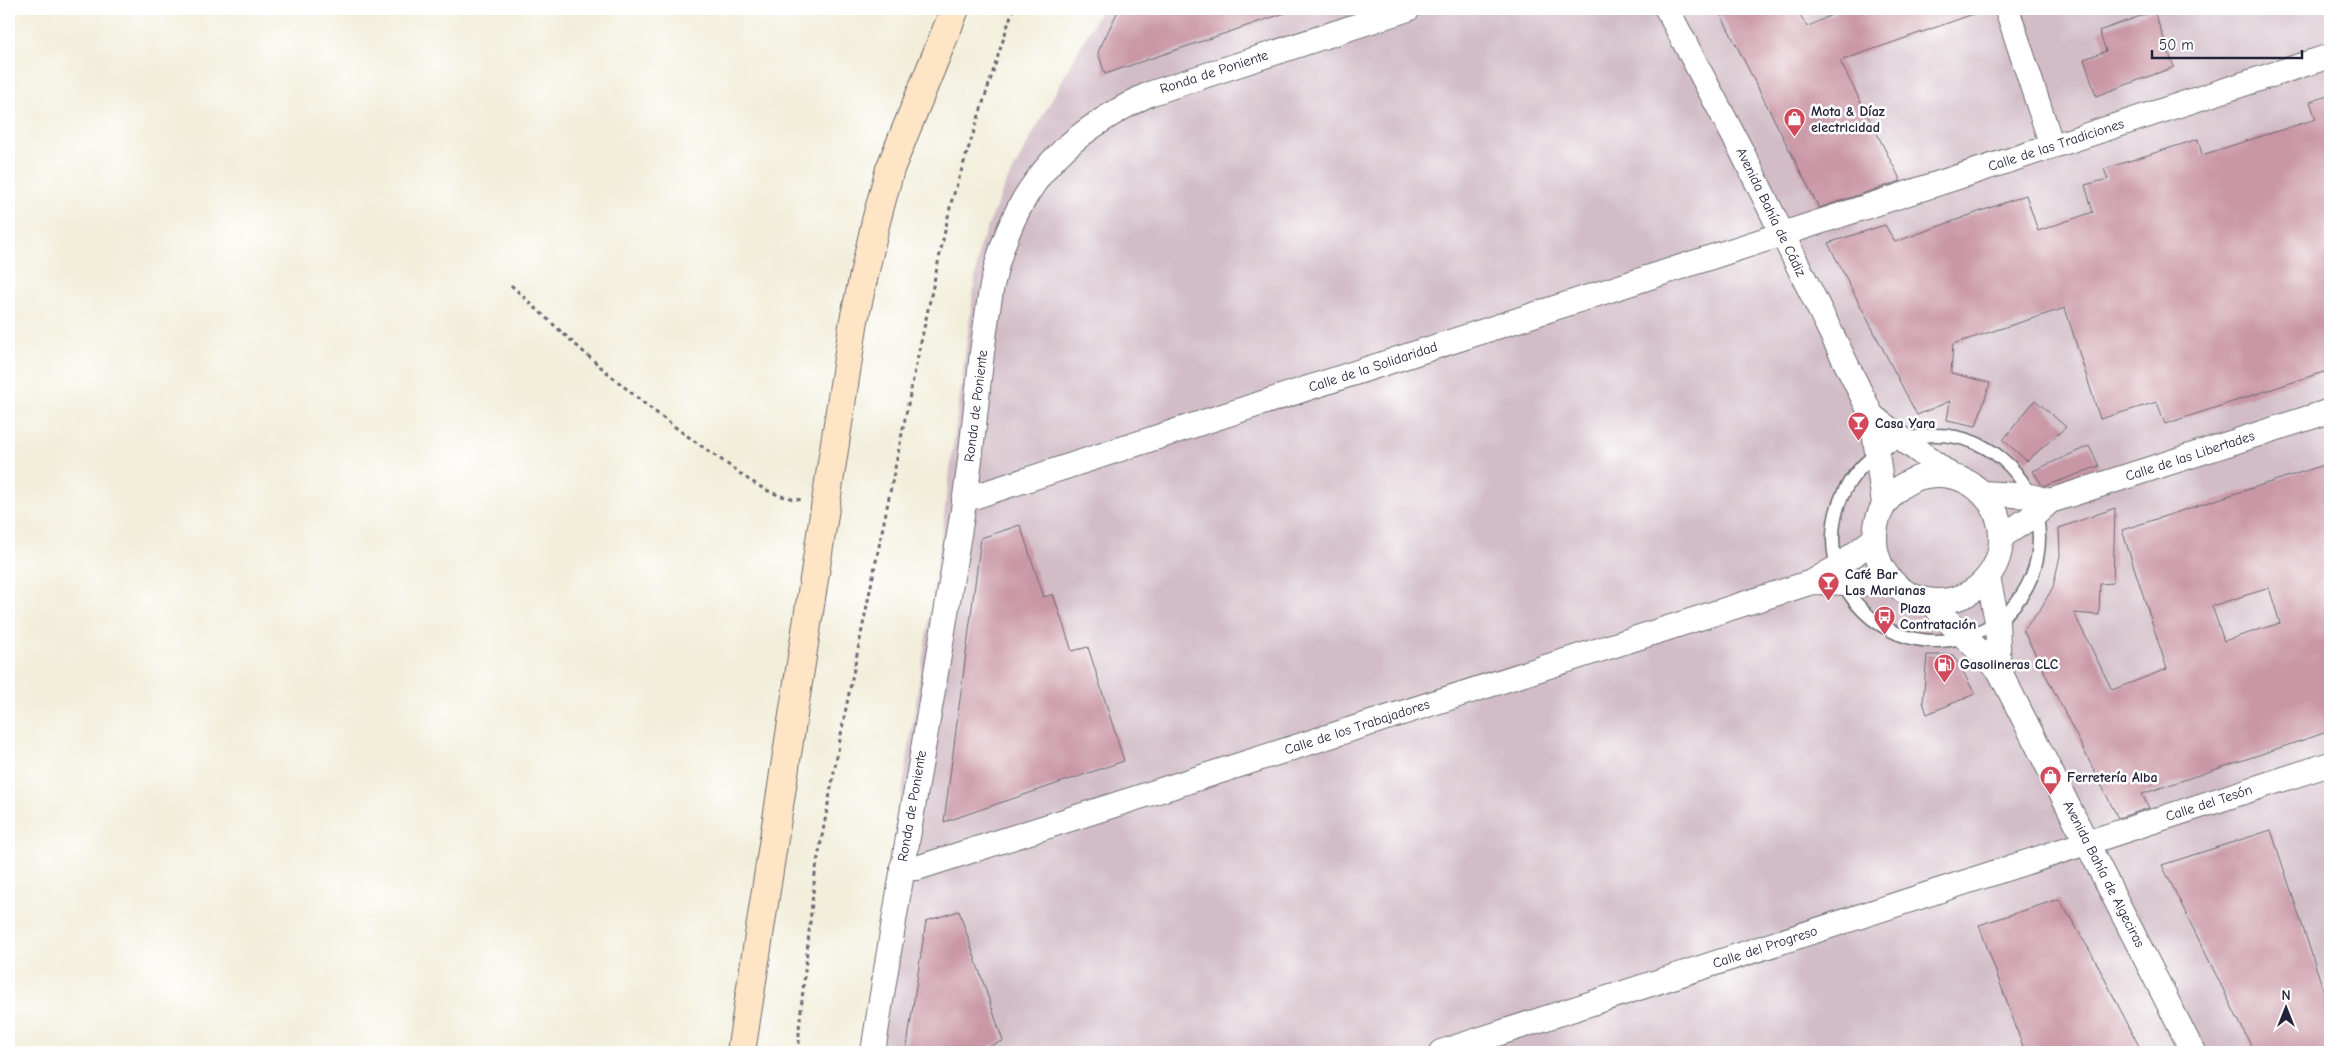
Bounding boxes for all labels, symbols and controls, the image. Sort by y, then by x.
scale bar [2152,28,2302,60]
text: 50 m [2159,36,2194,54]
street label: Ronda de Poniente [1158,47,1270,97]
place label: Mota & Díaz electricidad [1811,103,1885,136]
shop icon: Mota & Díaz electricidad [1783,107,1807,138]
street label: Calle de las Tradiciones [1986,115,2126,175]
street label: Avenida Bahía de Cádiz [1732,145,1810,279]
street label: Calle de la Solidaridad [1306,338,1440,396]
street label: Ronda de Poniente [961,349,991,463]
bar icon: Casa Yara [1847,411,1871,442]
place label: Casa Yara [1875,415,1935,432]
street label: Calle de las Libertades [2123,427,2257,485]
place label: Café Bar Las Marianas [1845,566,1925,599]
bar icon: Café Bar Las Marianas [1817,570,1841,601]
place label: Plaza Contratación [1900,600,1976,633]
bus stop icon: Plaza Contratación [1872,604,1896,635]
fuel station icon: Gasolineras CLC [1932,652,1956,683]
place label: Gasolineras CLC [1960,656,2059,673]
street label: Calle de los Trabajadores [1282,695,1432,759]
street label: Ronda de Poniente [894,749,930,863]
shop icon: Ferretería Alba [2039,765,2063,796]
place label: Ferretería Alba [2067,769,2158,786]
street label: Calle del Tesón [2164,781,2254,825]
street label: Avenida Bahía de Algeciras [2060,798,2149,950]
street label: Calle del Progreso [1710,922,1820,972]
north arrow [2262,984,2312,1034]
text: N [2281,987,2291,1004]

